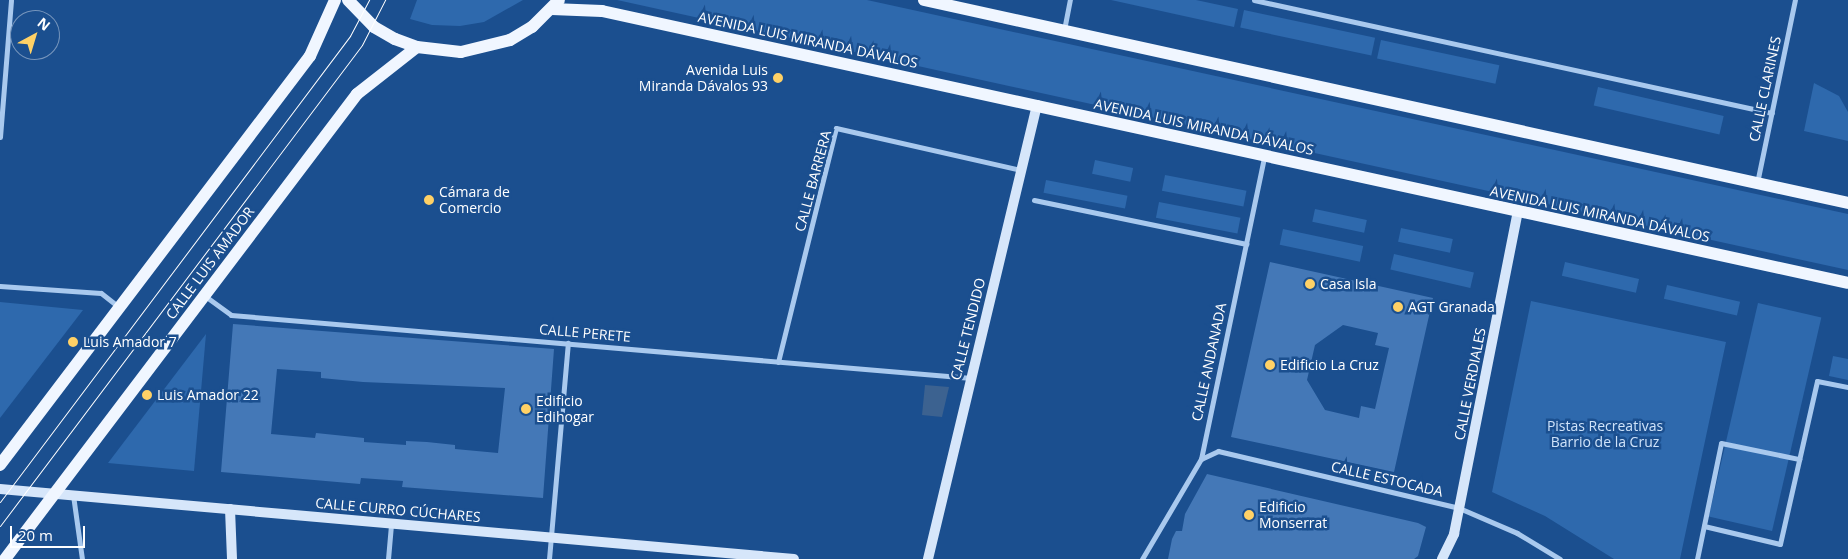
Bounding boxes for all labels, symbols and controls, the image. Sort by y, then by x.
street label: AVENIDA LUIS MIRANDA DÁVALOS [697,8,919,72]
north arrow [10,10,60,60]
text: N [34,13,55,35]
street label: CALLE CLARINES [1746,35,1784,143]
place label: Avenida Luis Miranda Dávalos 93 [639,62,768,94]
marker: Avenida Luis Miranda Dávalos 93 [772,72,784,84]
street label: AVENIDA LUIS MIRANDA DÁVALOS [1093,95,1315,159]
street label: CALLE BARRERA [791,129,835,233]
street label: AVENIDA LUIS MIRANDA DÁVALOS [1489,182,1711,246]
place label: Cámara de Comercio [439,184,510,216]
marker: Cámara de Comercio [423,194,435,206]
street label: CALLE LUIS AMADOR [162,203,258,323]
street label: CALLE TENDIDO [947,276,989,382]
place label: Casa Isla [1320,276,1377,292]
marker: Casa Isla [1304,278,1316,290]
place label: AGT Granada [1408,299,1495,315]
street label: CALLE ANDANADA [1188,301,1230,423]
marker: AGT Granada [1392,301,1404,313]
street label: CALLE PERETE [539,321,631,345]
street label: CALLE VERDIALES [1451,326,1489,442]
place label: Luis Amador 7 [83,334,177,350]
marker: Luis Amador 7 [67,336,79,348]
place label: Edificio La Cruz [1280,357,1379,373]
marker: Edificio La Cruz [1264,359,1276,371]
place label: Luis Amador 22 [157,387,259,403]
marker: Luis Amador 22 [141,389,153,401]
place label: Edificio Edihogar [536,393,594,426]
marker: Edificio Edihogar [520,403,532,415]
park label: Pistas Recreativas Barrio de la Cruz [1547,418,1663,451]
street label: CALLE ESTOCADA [1329,458,1445,500]
street label: CALLE CURRO CÚCHARES [315,494,481,526]
place label: Edificio Monserrat [1259,499,1327,532]
marker: Edificio Monserrat [1243,509,1255,521]
scale bar [12,516,88,548]
text: 20 m [18,525,53,545]

